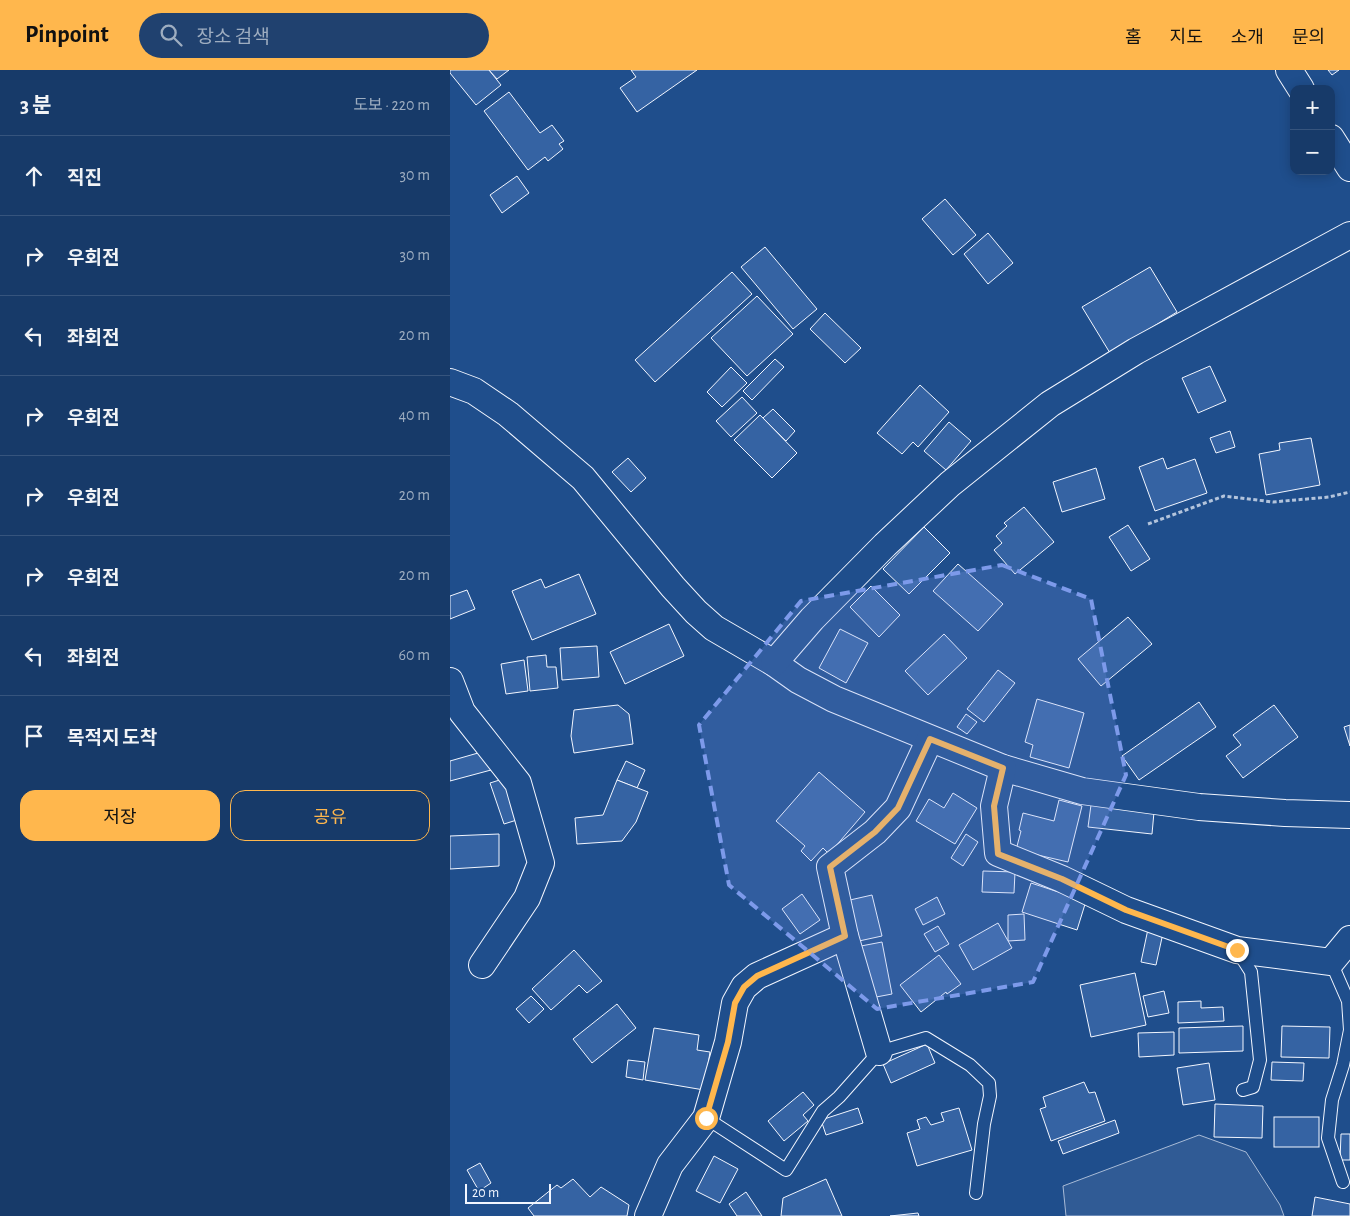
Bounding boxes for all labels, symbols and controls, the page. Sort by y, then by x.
search box [139,13,489,58]
icon: search [157,21,185,49]
text: Pinpoint [25,23,109,47]
text: 장소 검색 [197,28,270,47]
text: 홈 [1125,29,1142,47]
text: 지도 [1170,29,1203,47]
text: 소개 [1231,29,1264,47]
text: 문의 [1292,29,1325,47]
map controls [1290,85,1335,175]
button: + [1290,85,1335,130]
text: 3 분 [20,95,52,116]
text: 도보 · 220 m [353,97,430,113]
button: − [1290,130,1335,175]
icon: ahead [20,162,48,190]
text: 30 m [400,167,430,183]
text: 직진 [67,169,102,188]
icon: right [20,242,48,270]
text: 30 m [400,247,430,263]
text: 우회전 [67,249,119,268]
icon: left [20,322,48,350]
text: 20 m [399,327,430,343]
text: 좌회전 [67,329,119,348]
icon: right [20,402,48,430]
text: 40 m [398,407,430,423]
text: 우회전 [67,409,119,428]
icon: right [20,482,48,510]
text: 20 m [399,487,430,503]
text: 우회전 [67,489,119,508]
icon: right [20,562,48,590]
text: 20 m [399,567,430,583]
text: 우회전 [67,569,119,588]
icon: left [20,642,48,670]
text: 60 m [399,647,430,663]
text: 좌회전 [67,649,119,668]
icon: arrive [20,722,48,750]
text: 목적지 도착 [67,729,157,748]
button: 저장 [20,790,220,841]
button: 공유 [230,790,430,841]
route end [1226,939,1249,962]
route start [695,1107,718,1130]
scale bar [465,1181,551,1204]
text: 20 m [472,1186,499,1200]

